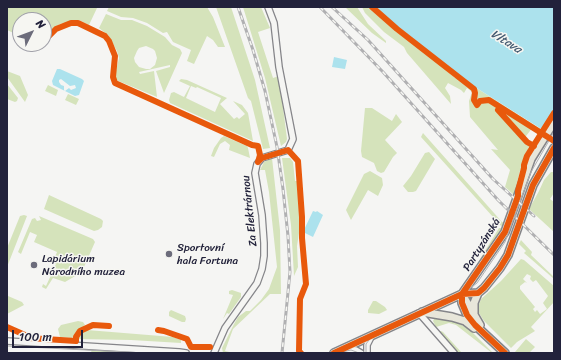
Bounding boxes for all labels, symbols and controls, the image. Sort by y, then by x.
north arrow [12,12,52,52]
text: N [31,15,50,33]
water label: Vltava [488,27,524,57]
street label: Za Elektrárnou [240,175,260,247]
street label: Partyzánská [461,216,503,274]
place label: Sportovní hala Fortuna [177,241,238,267]
marker: Sportovní hala Fortuna [164,249,174,259]
place label: Lapidárium Národního muzea [42,252,125,278]
marker: Lapidárium Národního muzea [29,260,39,270]
scale bar [14,322,85,348]
text: 100 m [19,326,52,348]

